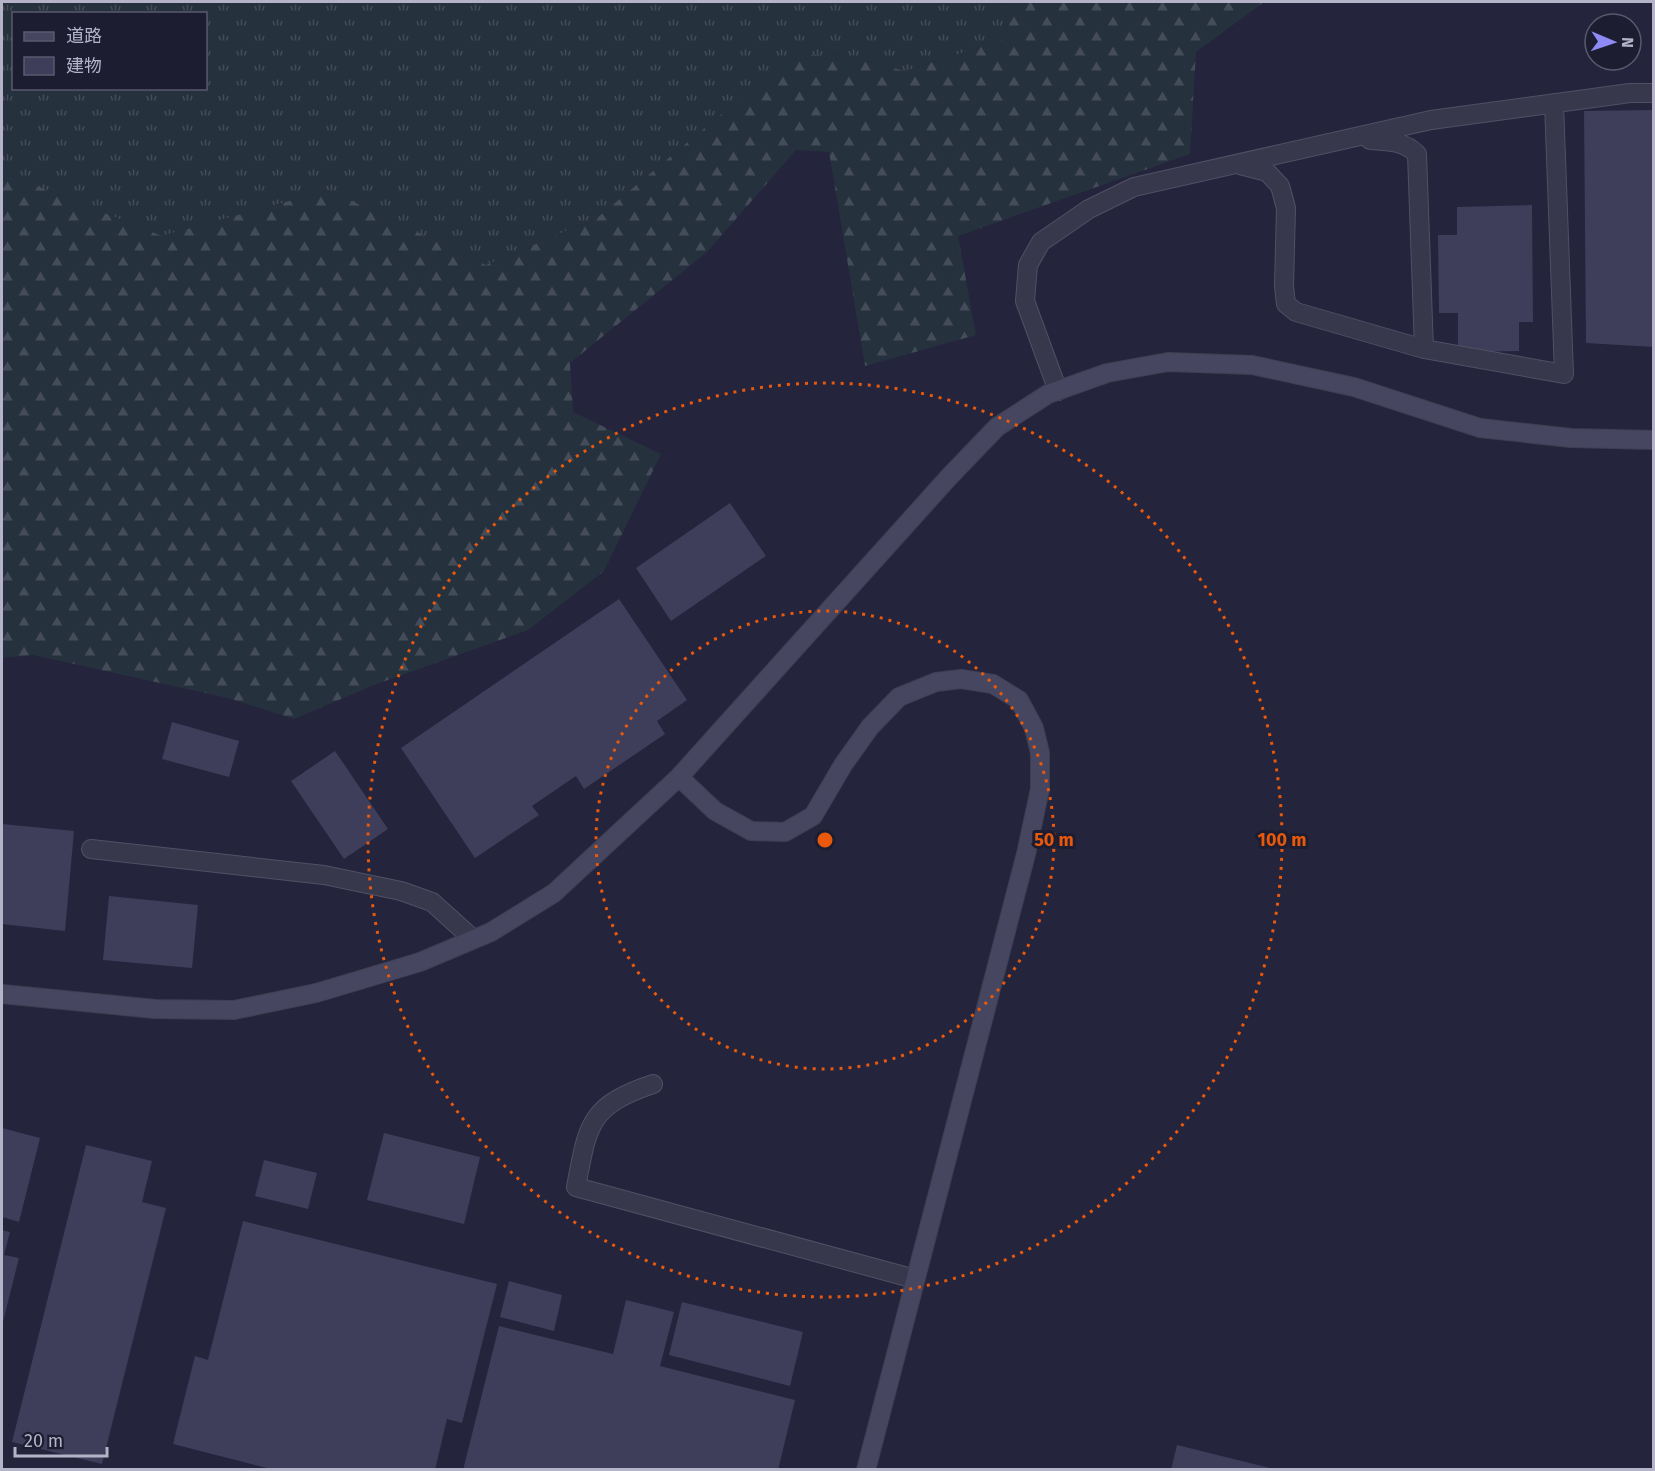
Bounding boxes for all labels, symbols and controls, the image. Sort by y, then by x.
legend [12,12,207,90]
north arrow [1583,12,1643,72]
text: 道路 [66,25,102,47]
text: N [1618,37,1637,48]
text: 建物 [66,55,102,77]
text: 50 m [1034,829,1074,851]
text: 100 m [1258,829,1306,851]
centre of rings [815,830,835,850]
scale bar [15,1420,106,1458]
text: 20 m [24,1430,63,1452]

